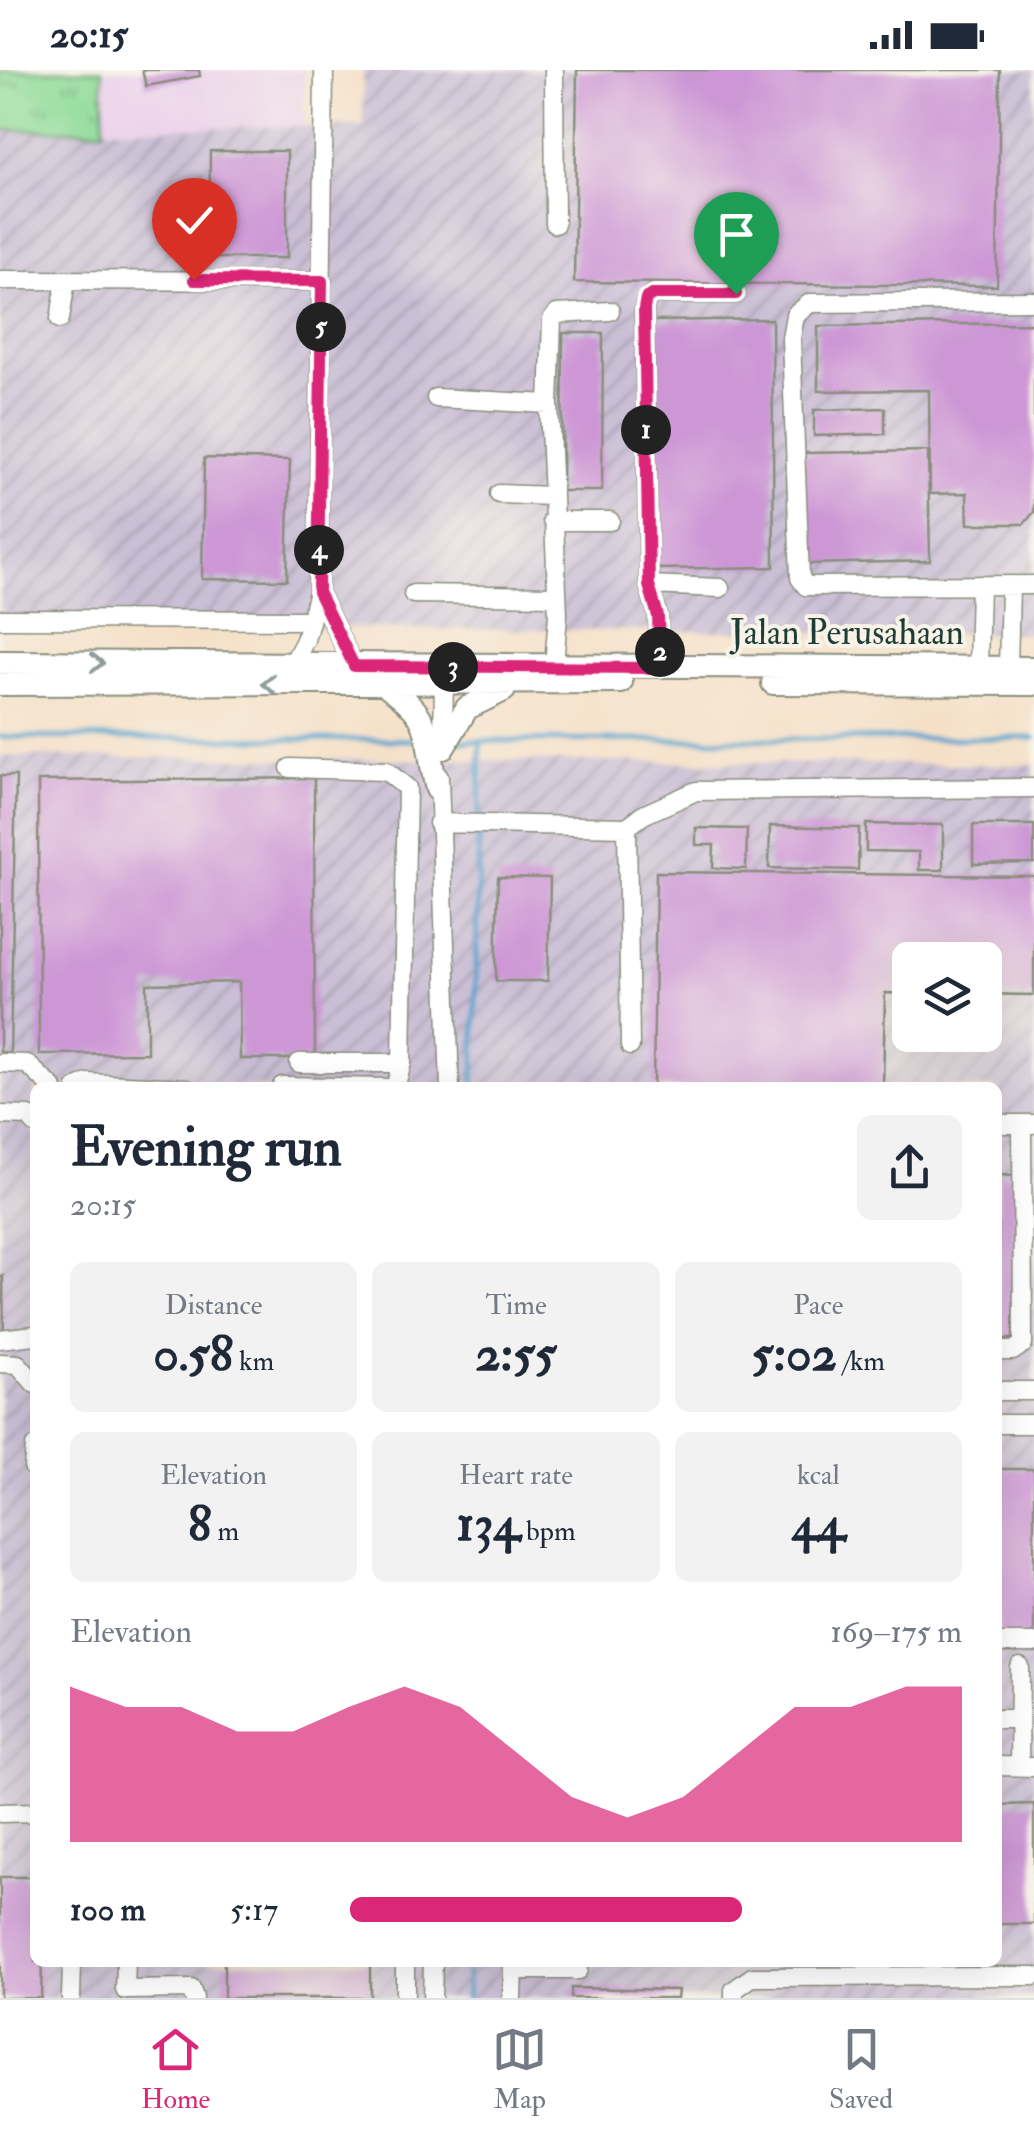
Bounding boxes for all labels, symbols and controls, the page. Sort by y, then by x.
text: 20:15 [50,11,128,59]
pin [152,178,237,281]
pin [694,192,779,295]
icon: check [167,193,222,248]
icon: arrive [709,207,764,262]
pin: 5 [296,302,346,352]
text: 5 [315,309,327,344]
pin: 1 [621,405,671,455]
text: 1 [641,412,651,447]
pin: 4 [294,525,344,575]
text: 4 [311,532,327,567]
street label: Jalan Perusahaan [729,611,964,655]
pin: 2 [635,627,685,677]
text: 2 [653,634,667,669]
pin: 3 [428,642,478,692]
text: 3 [448,649,458,684]
one-way arrow [90,652,106,674]
one-way arrow [260,673,276,695]
map controls [892,942,1002,1052]
button: layers [892,942,1002,1052]
text: Evening run [70,1113,342,1182]
button: share [857,1115,962,1220]
text: 20:15 [70,1185,136,1225]
text: Distance [165,1288,263,1323]
text: Time [485,1288,547,1323]
text: Pace [793,1288,843,1323]
text: 0.58 [153,1323,233,1386]
text: 2:55 [475,1323,557,1386]
text: 5:02 [752,1323,837,1386]
text: km [233,1344,274,1379]
text: /km [837,1344,885,1379]
text: Elevation [160,1458,267,1493]
text: Heart rate [459,1458,573,1493]
text: kcal [797,1458,840,1493]
text: 8 [188,1493,212,1556]
text: 134 [456,1493,520,1556]
text: 44 [791,1493,845,1556]
text: m [212,1514,239,1549]
text: bpm [520,1514,576,1549]
text: Elevation [70,1612,192,1652]
text: 169–175 m [830,1612,962,1652]
text: 100 m [70,1890,146,1930]
text: 5:17 [230,1890,278,1930]
tab: Home [141,2022,210,2117]
tab: Map [492,2022,547,2117]
tab: Saved [829,2022,893,2117]

